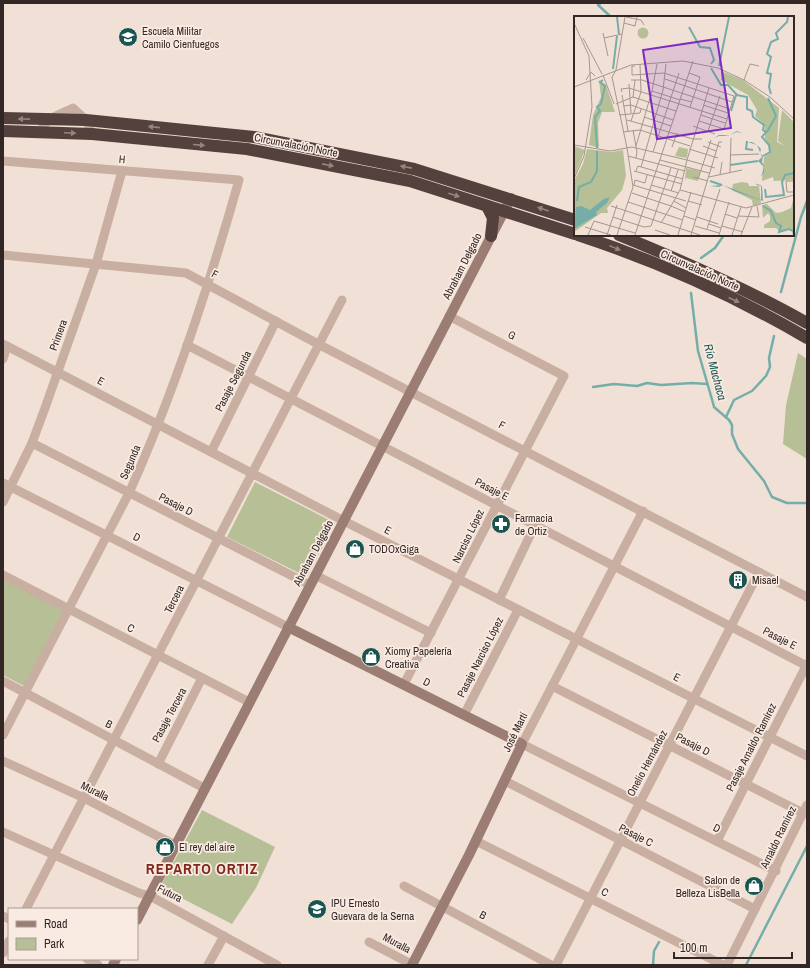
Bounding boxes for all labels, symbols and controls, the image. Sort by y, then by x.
inset map [574,16,794,236]
place label: Escuela Militar Camilo Cienfuegos [142,24,220,51]
school or university icon: Escuela Militar Camilo Cienfuegos [117,26,139,48]
one-way arrow [18,115,30,122]
one-way arrow [148,124,160,131]
one-way arrow [64,130,77,136]
street label: Circunvalación Norte [253,130,339,160]
one-way arrow [193,141,205,148]
street label: H [118,152,126,166]
one-way arrow [322,162,334,168]
one-way arrow [400,164,412,170]
one-way arrow [448,192,460,198]
one-way arrow [536,206,548,212]
street label: Abraham Delgado [439,230,485,302]
one-way arrow [609,245,621,251]
street label: Circunvalación Norte [658,246,742,294]
street label: F [209,267,221,282]
one-way arrow [728,297,739,303]
street label: Primera [46,318,70,352]
street label: G [506,327,518,343]
water label: Río Machaca [700,342,730,403]
street label: Pasaje Segunda [212,348,254,414]
street label: E [95,373,107,389]
street label: F [496,418,508,433]
street label: Segunda [116,443,144,481]
street label: Pasaje E [473,475,511,503]
street label: Pasaje D [157,489,195,519]
street label: Narciso López [449,506,487,565]
place label: Farmacia de Ortiz [515,511,553,538]
pharmacy icon: Farmacia de Ortiz [490,513,512,535]
street label: Abraham Delgado [289,518,336,589]
street label: E [382,522,394,538]
street label: D [131,529,143,545]
shop icon: TODOxGiga [344,538,366,560]
place label: TODOxGiga [369,542,419,556]
building icon: Misael [727,569,749,591]
place label: Misael [752,573,779,587]
street label: Tercera [161,582,187,616]
street label: Pasaje Narciso López [454,614,506,699]
street label: C [125,620,138,636]
street label: Pasaje E [761,624,799,652]
place label: Xiomy Papelería Creativa [385,644,452,671]
shop icon: Xiomy Papelería Creativa [360,646,382,668]
street label: E [671,669,683,685]
street label: D [421,674,433,690]
street label: Pasaje Tercera [149,685,189,745]
street label: Pasaje Arnaldo Ramírez [723,700,780,794]
street label: José Martí [499,710,531,754]
street label: B [103,716,115,732]
street label: Onelio Hernández [624,727,671,799]
street label: Pasaje D [674,729,712,759]
street label: Muralla [79,778,111,804]
street label: Arnaldo Ramírez [756,803,799,871]
street label: Pasaje C [617,820,656,850]
street label: D [711,820,723,836]
shop icon: El rey del aire [154,836,176,858]
place label: El rey del aire [179,840,235,854]
district label: REPARTO ORTIZ [146,858,258,879]
place label: Salon de Belleza LisBella [676,873,740,900]
shop icon: Salon de Belleza LisBella [743,875,765,897]
street label: Futura [155,881,185,905]
street label: C [599,884,612,900]
place label: IPU Ernesto Guevara de la Serna [331,896,414,923]
school or university icon: IPU Ernesto Guevara de la Serna [306,898,328,920]
street label: B [477,907,489,923]
legend [8,908,138,960]
text: Road [44,916,68,932]
street label: Muralla [381,930,413,956]
scale bar [674,934,792,960]
text: Park [44,936,64,952]
text: 100 m [680,940,707,956]

